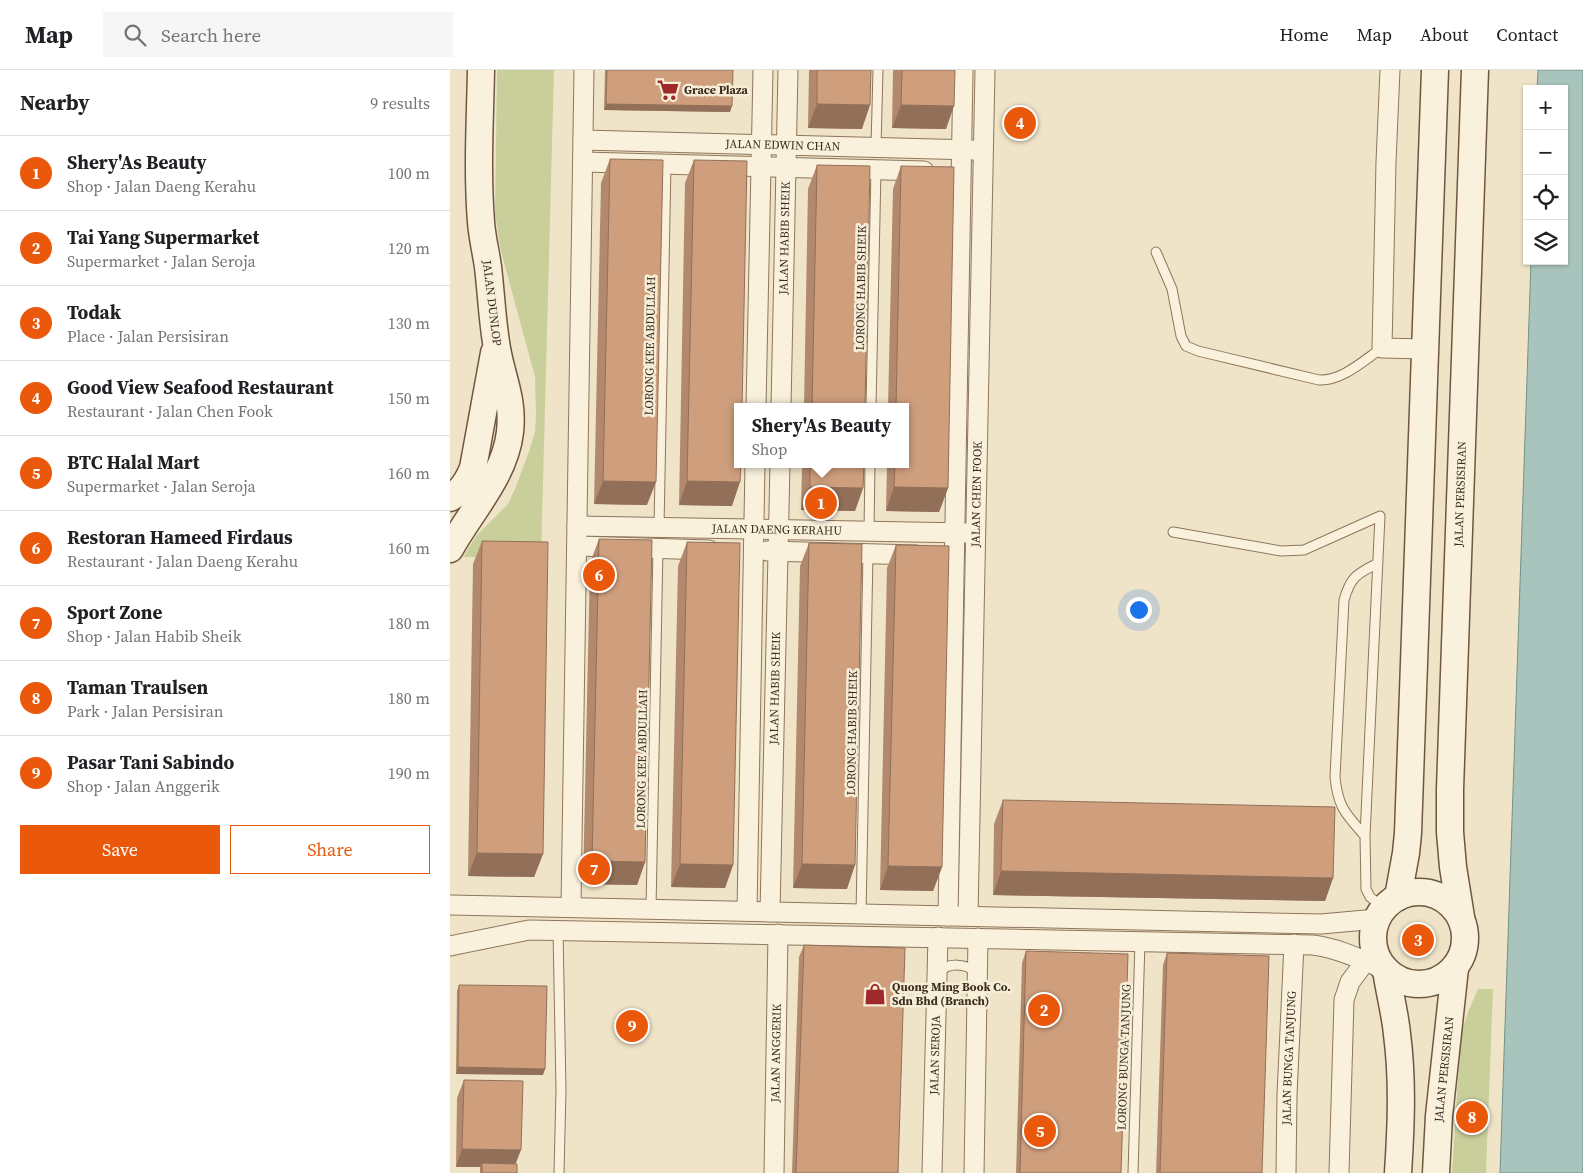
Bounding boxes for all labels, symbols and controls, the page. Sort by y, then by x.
search box [103,12,453,57]
text: Map [25,18,73,51]
icon: search [121,21,149,49]
text: Search here [161,22,261,48]
text: Home [1280,22,1329,47]
text: Map [1357,22,1392,47]
text: About [1420,22,1468,47]
text: Contact [1496,22,1558,47]
supermarket icon: Grace Plaza [655,77,681,103]
place label: Grace Plaza [684,82,749,98]
map controls [1523,85,1568,265]
button: + [1523,85,1568,130]
text: Nearby [20,88,90,117]
text: 9 results [370,92,430,114]
pin: 4 [1004,104,1036,142]
button: − [1523,130,1568,175]
street label: JALAN EDWIN CHAN [724,136,841,155]
text: Shery'As Beauty [67,149,207,175]
text: 1 [32,162,40,184]
text: 100 m [388,162,430,184]
text: Shop · Jalan Daeng Kerahu [67,175,256,197]
button: locate [1523,175,1568,220]
street label: JALAN HABIB SHEIK [775,181,794,296]
button: layers [1523,220,1568,265]
text: Tai Yang Supermarket [67,224,259,250]
street label: LORONG HABIB SHEIK [852,225,870,351]
text: 2 [32,237,40,259]
text: 120 m [388,237,430,259]
text: Supermarket · Jalan Seroja [67,250,256,272]
street label: JALAN DUNLOP [479,258,505,347]
street label: LORONG KEE ABDULLAH [641,276,659,416]
text: Todak [67,299,121,325]
text: 3 [32,312,40,334]
text: 130 m [388,312,430,334]
text: Place · Jalan Persisiran [67,325,229,347]
text: Good View Seafood Restaurant [67,374,333,400]
text: 4 [32,387,40,409]
text: 150 m [388,387,430,409]
text: Restaurant · Jalan Chen Fook [67,400,273,422]
popup [734,403,909,468]
text: Shery'As Beauty [752,412,891,438]
text: Shop [752,438,787,460]
street label: JALAN PERSISIRAN [1450,440,1470,548]
street label: JALAN CHEN FOOK [967,441,986,548]
text: BTC Halal Mart [67,449,200,475]
text: 5 [32,462,40,484]
text: 160 m [388,462,430,484]
text: Supermarket · Jalan Seroja [67,475,256,497]
pin: 1 [805,484,837,522]
street label: JALAN DAENG KERAHU [711,520,842,539]
text: Restoran Hameed Firdaus [67,524,293,550]
text: 6 [32,537,40,559]
text: 160 m [388,537,430,559]
text: Restaurant · Jalan Daeng Kerahu [67,550,298,572]
pin: 6 [583,556,615,594]
your location [1126,597,1152,623]
text: Sport Zone [67,599,162,625]
text: 7 [32,612,40,634]
text: 180 m [388,612,430,634]
text: Shop · Jalan Habib Sheik [67,625,241,647]
street label: JALAN HABIB SHEIK [766,631,784,746]
street label: LORONG HABIB SHEIK [843,670,861,796]
text: Taman Traulsen [67,674,208,700]
text: 8 [32,687,40,709]
text: 180 m [388,687,430,709]
street label: LORONG KEE ABDULLAH [633,689,651,829]
text: Park · Jalan Persisiran [67,700,224,722]
text: Pasar Tani Sabindo [67,749,234,775]
text: 9 [32,762,40,784]
text: 190 m [388,762,430,784]
text: Shop · Jalan Anggerik [67,775,220,797]
button: Save [20,825,220,874]
button: Share [230,825,430,874]
pin: 7 [578,850,610,888]
pin: 3 [1402,921,1434,959]
place label: Quong Ming Book Co. Sdn Bhd (Branch) [892,979,1011,1009]
shop icon: Quong Ming Book Co. Sdn Bhd (Branch) [862,981,888,1007]
street label: LORONG BUNGA TANJUNG [1113,984,1135,1130]
street label: JALAN BUNGA TANJUNG [1279,990,1300,1126]
pin: 2 [1028,991,1060,1029]
street label: JALAN ANGGERIK [767,1003,785,1104]
pin: 9 [616,1007,648,1045]
street label: JALAN SEROJA [926,1015,944,1096]
street label: JALAN PERSISIRAN [1431,1016,1458,1124]
pin: 8 [1456,1098,1488,1136]
pin: 5 [1024,1112,1056,1150]

